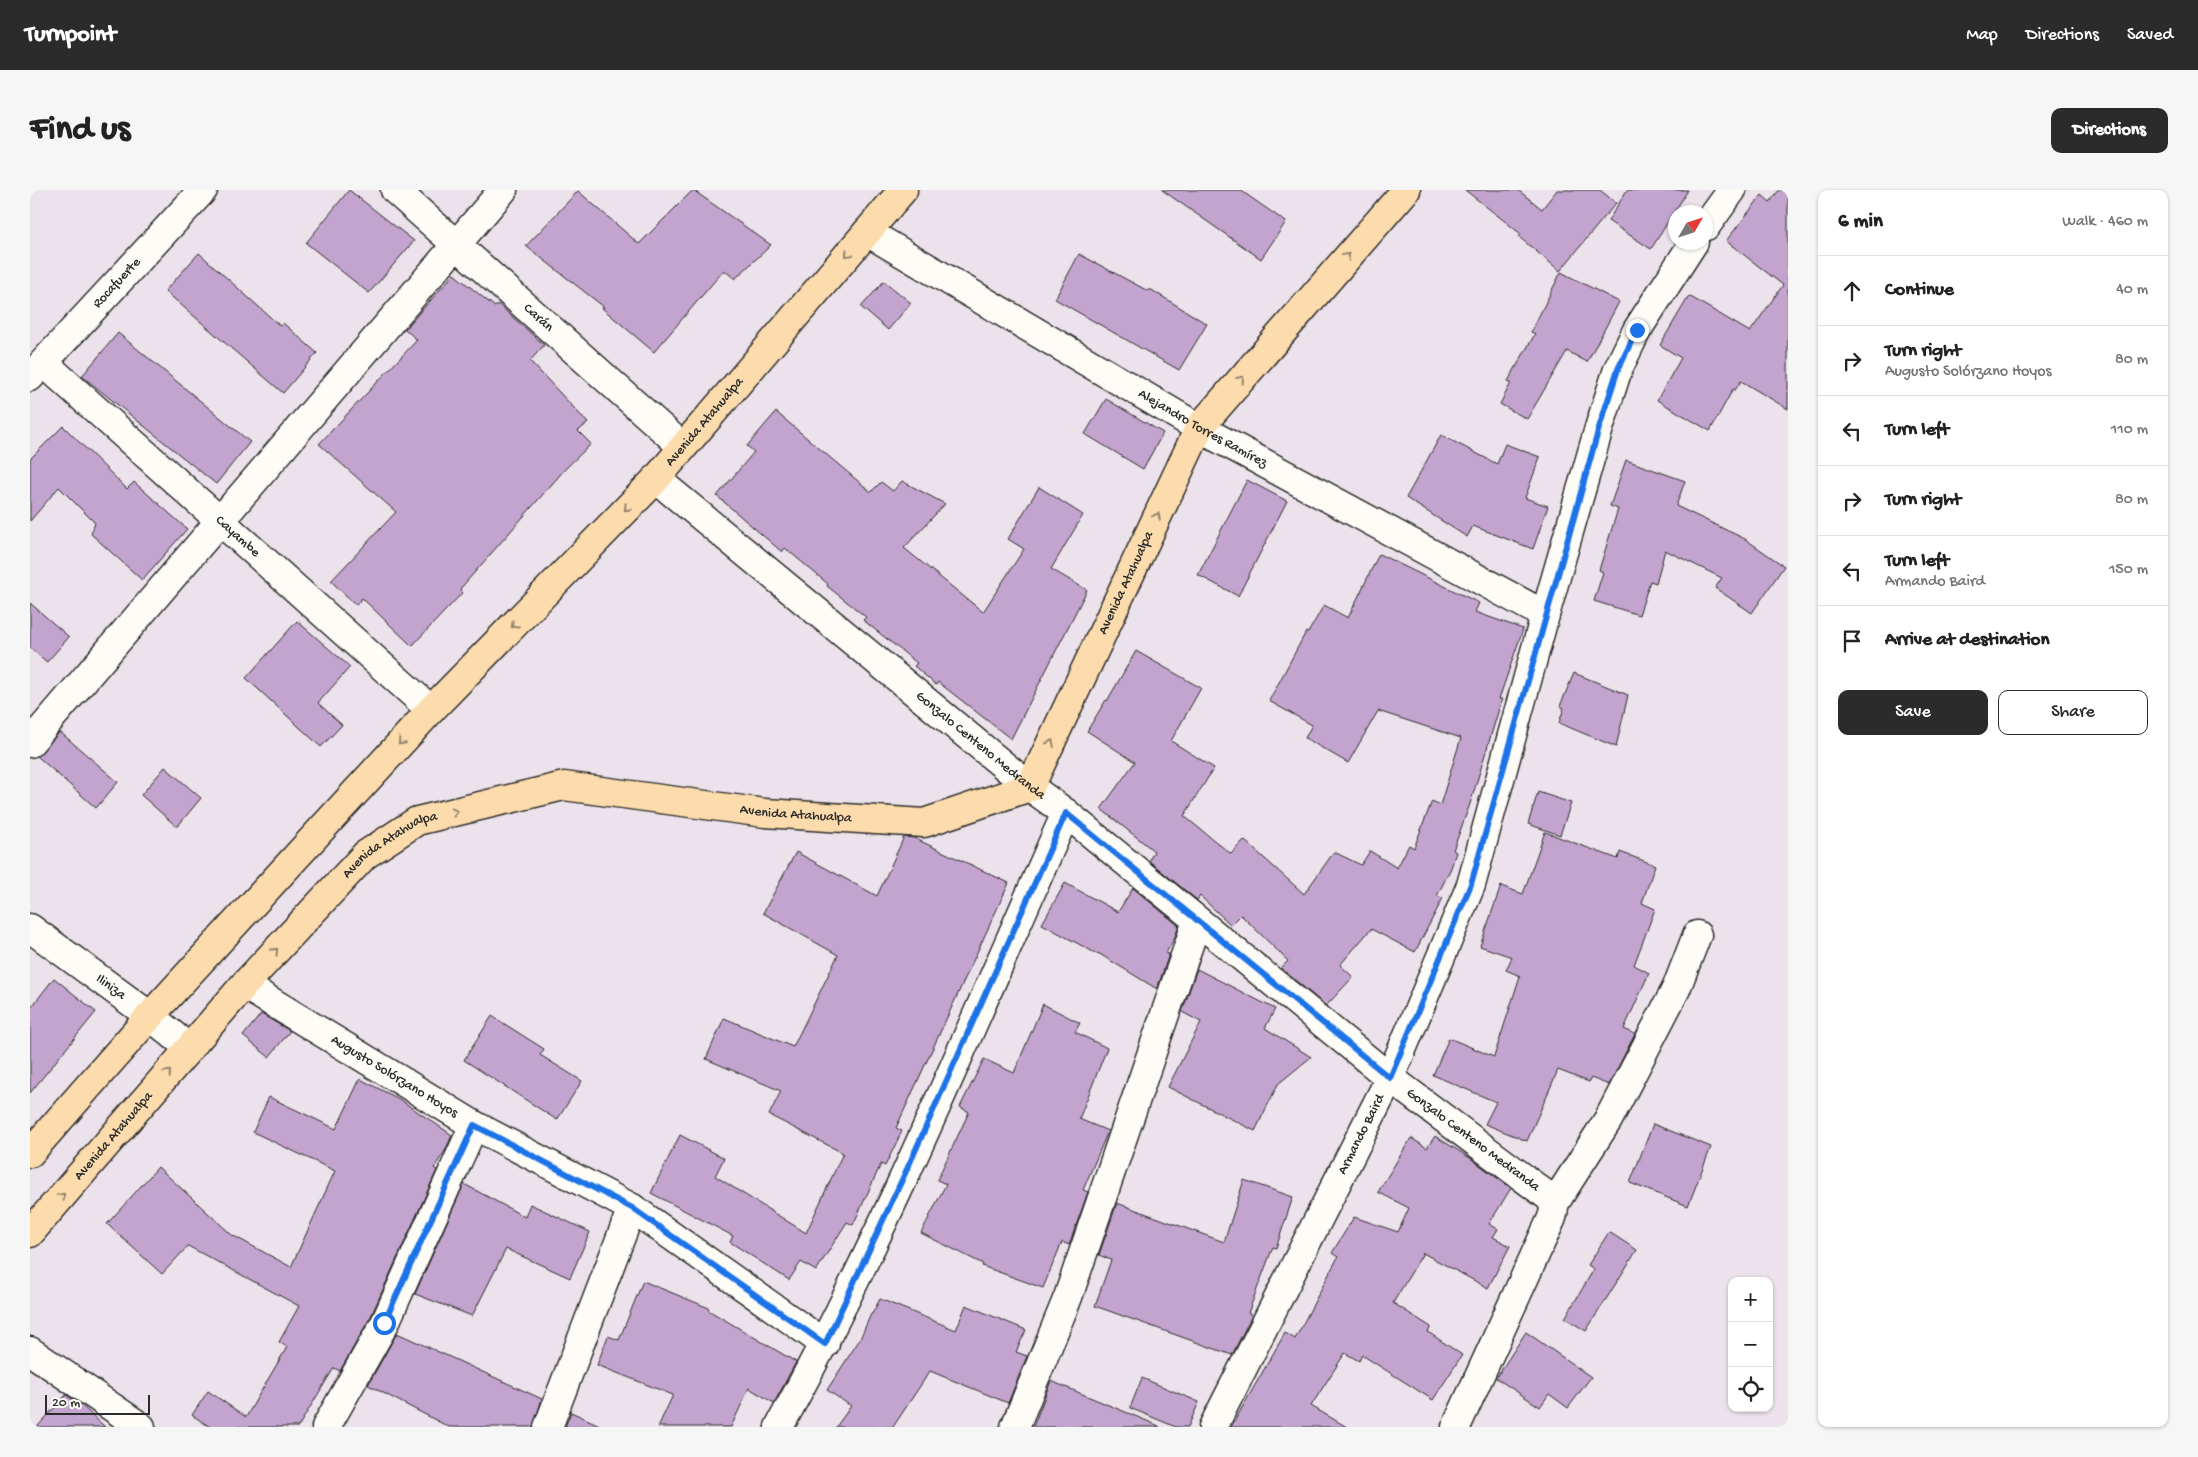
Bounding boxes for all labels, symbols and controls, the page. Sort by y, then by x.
text: Turnpoint [25,21,116,50]
text: Map [1966,25,1998,46]
text: Directions [2026,25,2099,46]
text: Saved [2127,25,2173,46]
button: Directions [2051,108,2168,153]
text: Find us [30,110,130,151]
north arrow [1668,205,1713,250]
text: 6 min [1838,210,1883,235]
text: Walk · 460 m [2062,213,2148,232]
one-way arrow [845,248,854,257]
one-way arrow [1342,252,1351,261]
street label: Rocafuerte [89,254,145,312]
icon: ahead [1838,277,1866,305]
text: Continue [1885,279,1954,302]
text: 40 m [2116,281,2148,300]
street label: Carán [520,300,557,336]
route end [1626,319,1649,342]
text: Turn right [1885,340,1961,363]
icon: right [1838,347,1866,375]
text: 80 m [2115,351,2148,370]
text: Augusto Solórzano Hoyos [1885,363,2051,382]
street label: Avenida Atahualpa [662,373,748,470]
one-way arrow [1235,375,1244,384]
street label: Alejandro Torres Ramírez [1135,385,1271,472]
icon: left [1838,417,1866,445]
text: Turn left [1885,419,1949,442]
text: 110 m [2111,421,2148,440]
icon: right [1838,487,1866,515]
text: Turn right [1885,489,1961,512]
text: 80 m [2115,491,2148,510]
one-way arrow [624,503,633,512]
street label: Cayambe [212,512,264,562]
one-way arrow [1151,512,1162,521]
street label: Avenida Atahualpa [1094,528,1158,637]
text: Turn left [1885,550,1949,573]
icon: left [1838,557,1866,585]
text: 150 m [2109,561,2148,580]
text: Armando Baird [1885,573,1985,592]
one-way arrow [511,619,520,628]
icon: arrive [1838,627,1866,655]
text: Arrive at destination [1885,629,2049,652]
street label: Gonzalo Centeno Medranda [912,688,1050,804]
button: Save [1838,690,1988,735]
button: Share [1998,690,2148,735]
one-way arrow [398,737,407,746]
one-way arrow [1045,739,1055,748]
street label: Avenida Atahualpa [739,801,853,827]
one-way arrow [450,807,459,818]
street label: Avenida Atahualpa [339,808,440,882]
one-way arrow [269,948,278,957]
street label: Iliniza [92,970,130,1005]
street label: Augusto Solórzano Hoyos [328,1031,462,1122]
one-way arrow [162,1069,171,1078]
street label: Gonzalo Centeno Medranda [1403,1084,1544,1196]
street label: Avenida Atahualpa [71,1087,157,1184]
street label: Armando Baird [1334,1090,1390,1177]
one-way arrow [56,1193,64,1202]
map controls [1728,1277,1773,1412]
button: + [1728,1277,1773,1322]
route start [373,1312,396,1335]
button: − [1728,1322,1773,1367]
button: locate [1728,1367,1773,1412]
scale bar [45,1392,150,1415]
text: 20 m [52,1395,80,1412]

